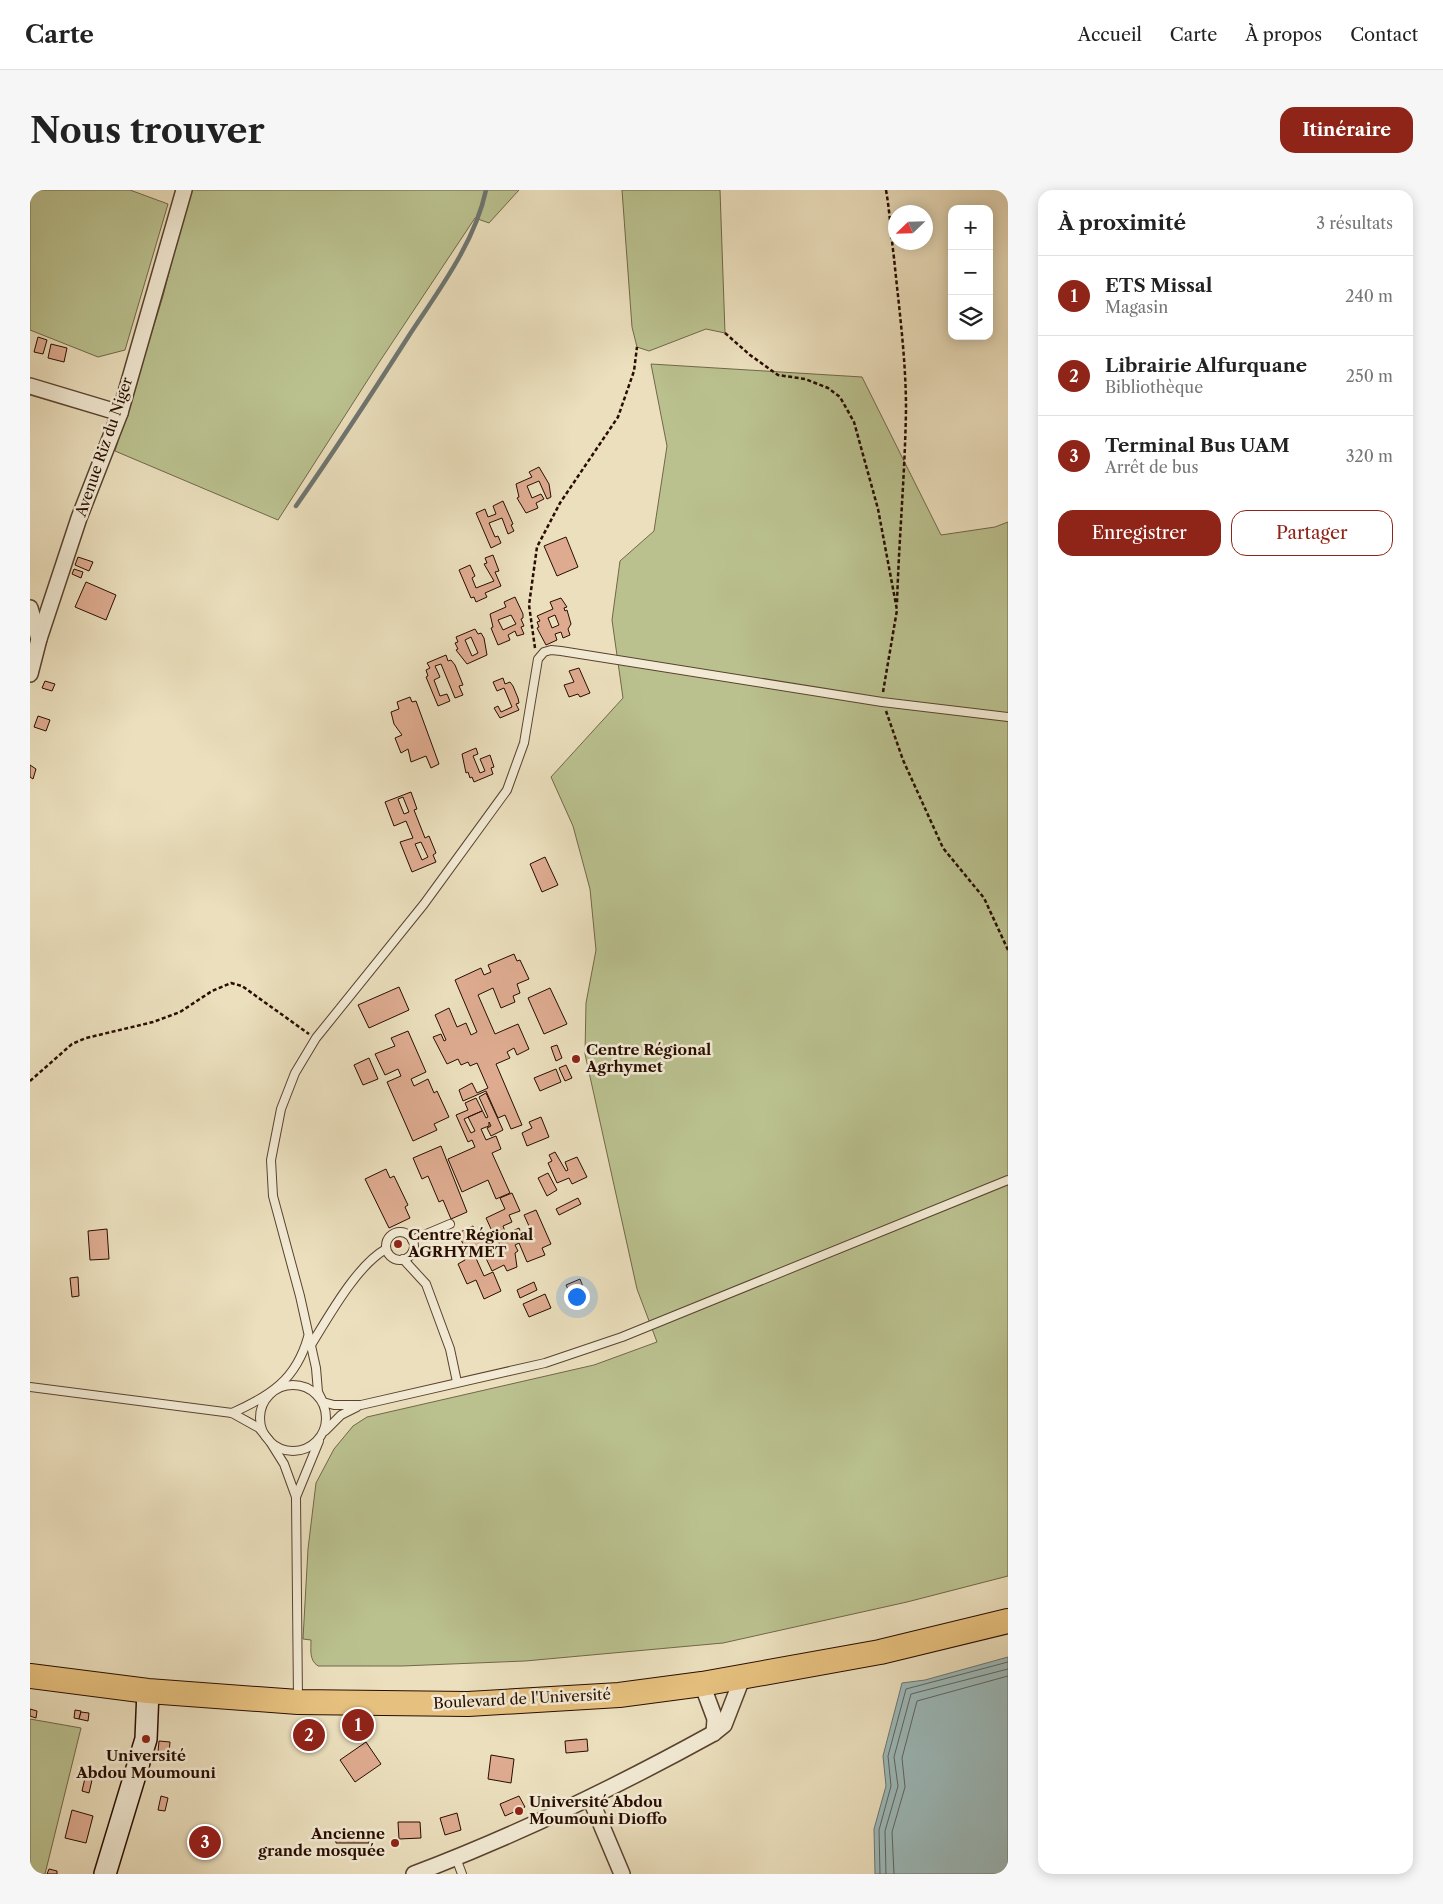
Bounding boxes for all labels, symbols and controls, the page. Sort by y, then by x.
text: Carte [25,20,94,49]
text: Accueil [1078,24,1142,46]
text: Carte [1170,24,1217,46]
text: À propos [1245,24,1322,46]
text: Contact [1350,24,1418,46]
button: Itinéraire [1280,107,1413,153]
text: Nous trouver [30,109,265,152]
north arrow [888,205,933,250]
map controls [948,205,993,340]
button: + [948,205,993,250]
text: À proximité [1058,210,1186,235]
text: 3 résultats [1316,213,1393,233]
button: − [948,250,993,295]
text: ETS Missal [1105,274,1213,297]
text: 1 [1070,286,1078,306]
text: 240 m [1345,286,1393,306]
button: layers [948,295,993,340]
text: Magasin [1105,297,1168,317]
text: Librairie Alfurquane [1105,354,1307,377]
text: 2 [1069,366,1079,386]
text: 250 m [1346,366,1393,386]
street label: Avenue Riz du Niger [70,374,137,520]
text: Bibliothèque [1105,377,1203,397]
text: Terminal Bus UAM [1105,434,1290,457]
text: 3 [1069,446,1079,466]
text: 320 m [1346,446,1393,466]
text: Arrêt de bus [1105,457,1198,477]
button: Enregistrer [1058,510,1221,556]
button: Partager [1231,510,1393,556]
place label: Centre Régional Agrhymet [585,1040,711,1076]
marker: Centre Régional Agrhymet [570,1053,582,1065]
place label: Centre Régional AGRHYMET [407,1225,533,1261]
marker: Centre Régional AGRHYMET [392,1238,404,1250]
your location [564,1284,590,1310]
street label: Boulevard de l'Université [433,1684,611,1713]
pin: 1 [342,1706,374,1744]
pin: 2 [293,1716,325,1754]
marker: Université Abdou Moumouni [140,1733,152,1745]
place label: Université Abdou Moumouni [75,1746,216,1782]
place label: Université Abdou Moumouni Dioffo [529,1792,667,1828]
marker: Université Abdou Moumouni Dioffo [513,1805,525,1817]
pin: 3 [189,1823,221,1861]
place label: Ancienne grande mosquée [257,1824,385,1860]
marker: Ancienne grande mosquée [389,1837,401,1849]

